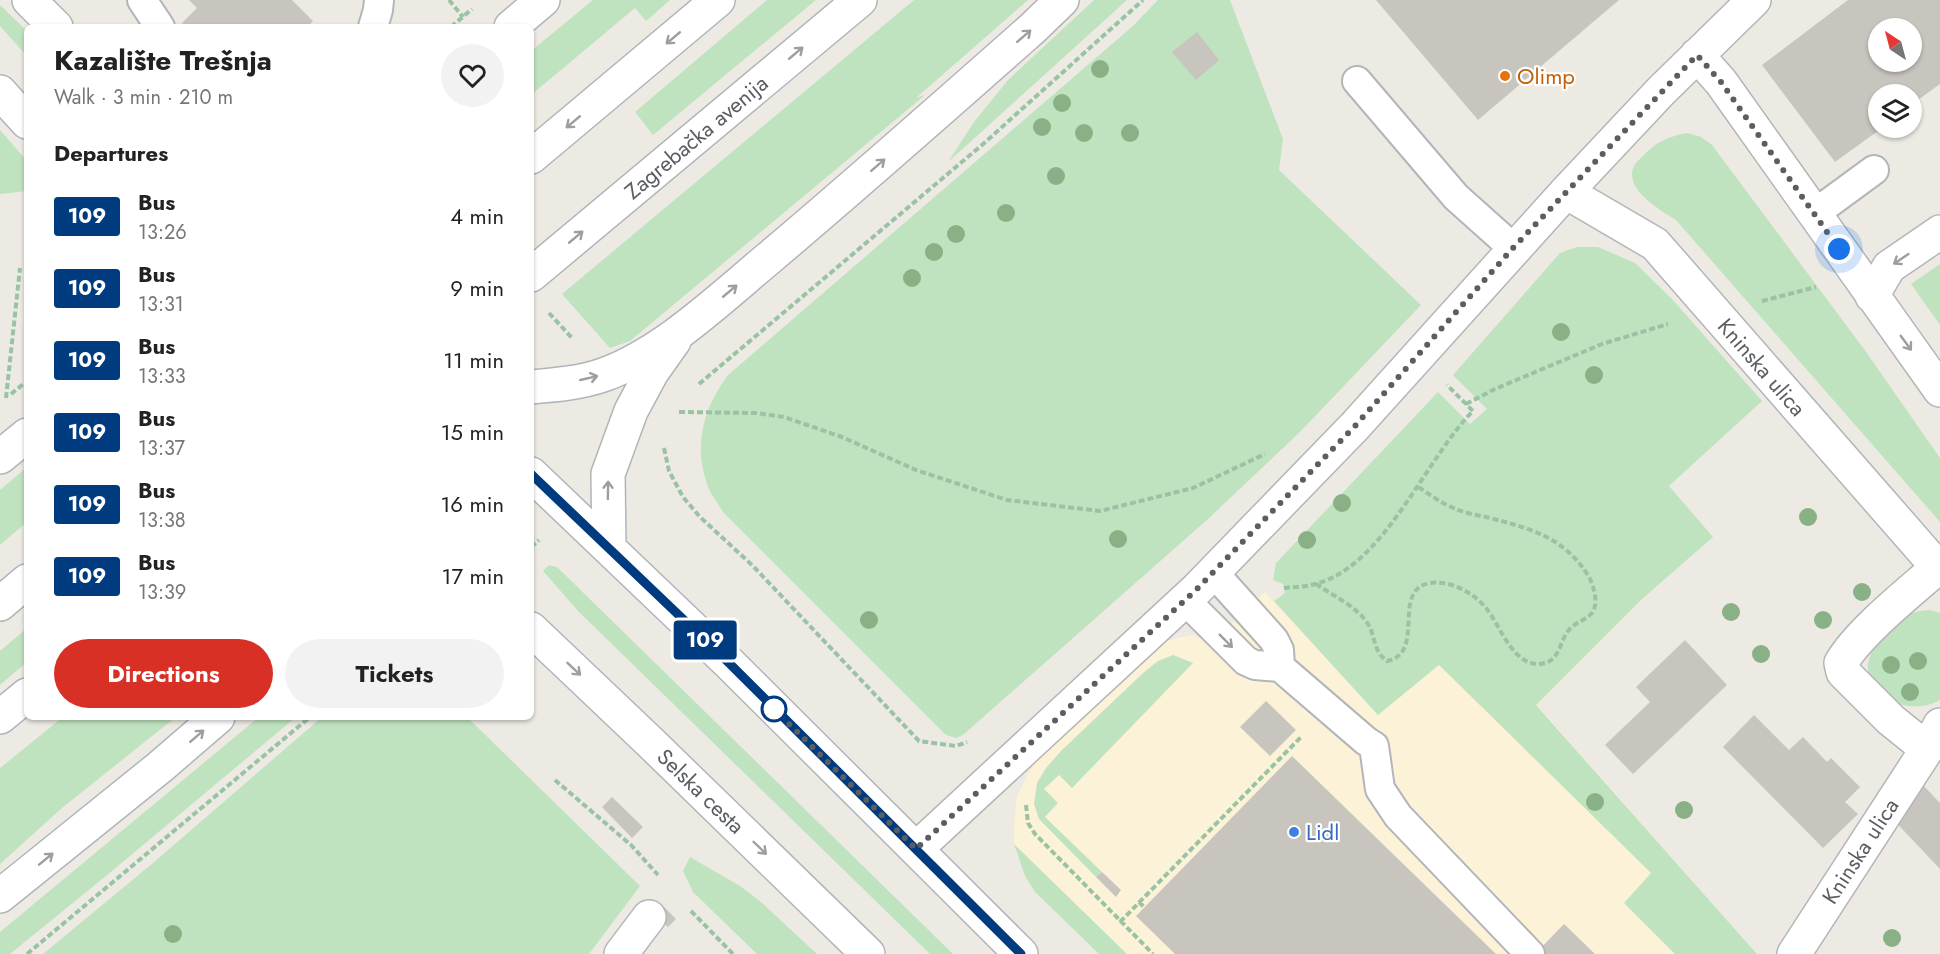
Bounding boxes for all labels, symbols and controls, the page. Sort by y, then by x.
north arrow [1868,18,1922,72]
map controls [1868,18,1922,138]
one-way arrow [1017,29,1032,43]
one-way arrow [665,31,681,44]
text: Kazalište Trešnja [54,40,272,81]
button: heart [441,44,504,107]
one-way arrow [788,47,804,60]
place label: Olimp [1517,60,1575,92]
street label: Zagrebačka avenija [617,67,775,207]
marker: Olimp [1498,69,1512,83]
text: Walk · 3 min · 210 m [54,83,233,112]
button: layers [1868,84,1922,138]
one-way arrow [566,115,581,129]
text: Departures [54,137,168,169]
one-way arrow [870,158,885,172]
text: Bus [138,186,175,218]
text: 4 min [450,200,504,232]
text: 109 [68,201,106,231]
text: 13:26 [138,218,187,247]
one-way arrow [568,230,583,244]
your location [1824,234,1854,264]
one-way arrow [1893,253,1910,265]
text: Bus [138,258,175,290]
text: 9 min [450,272,504,304]
text: 109 [68,273,106,303]
one-way arrow [722,284,737,298]
text: 13:31 [138,290,184,319]
street label: Kninska ulica [1710,311,1814,423]
text: Bus [138,330,175,362]
one-way arrow [1900,334,1912,350]
text: 11 min [443,344,504,376]
text: 109 [68,345,106,375]
text: 13:33 [138,362,186,391]
one-way arrow [579,372,598,384]
text: Bus [138,402,175,434]
text: 15 min [441,416,504,448]
text: 109 [68,417,106,447]
text: 13:37 [138,434,185,463]
text: Bus [138,474,175,506]
one-way arrow [602,480,614,500]
text: 16 min [440,488,504,520]
text: 109 [68,489,106,519]
text: 13:38 [138,506,186,535]
text: Bus [138,546,175,578]
text: 17 min [442,560,504,592]
text: 109 [68,561,106,591]
text: 13:39 [138,578,186,607]
line badge: 109 [670,620,740,660]
text: 109 [686,625,724,655]
one-way arrow [1219,634,1233,649]
button: Directions [54,639,273,708]
button: Tickets [285,639,504,708]
one-way arrow [566,662,581,677]
unlabelled marker [761,696,787,722]
one-way arrow [189,729,204,743]
street label: Selska cesta [650,741,752,841]
street label: Kninska ulica [1814,792,1906,910]
place label: Lidl [1306,816,1339,848]
marker: Lidl [1287,825,1301,839]
one-way arrow [752,841,767,855]
one-way arrow [37,853,53,866]

